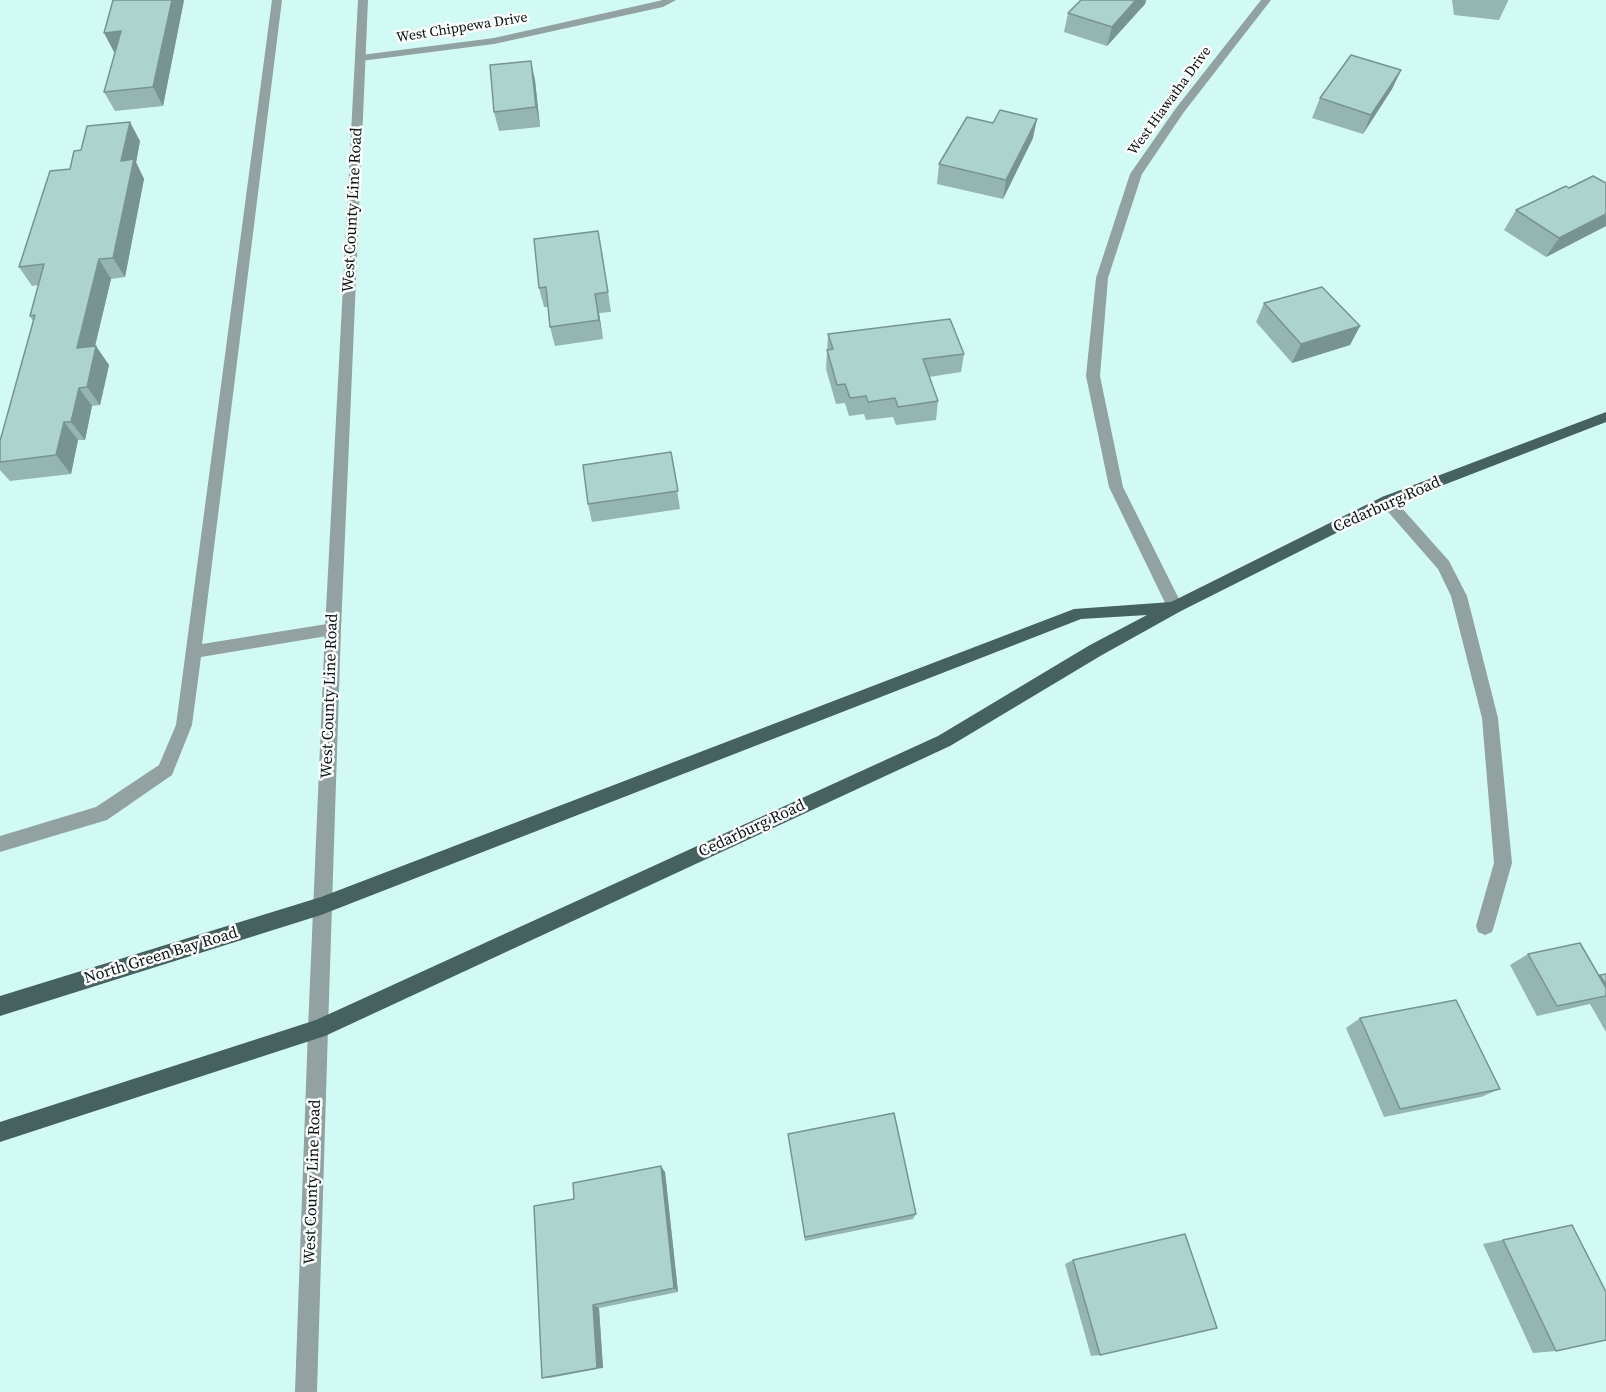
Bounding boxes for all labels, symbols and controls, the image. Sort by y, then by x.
street label: West Chippewa Drive [395,9,529,47]
street label: West Hiawatha Drive [1125,43,1215,159]
street label: West County Line Road [339,127,367,293]
street label: Cedarburg Road [1331,473,1443,537]
street label: West County Line Road [318,613,342,779]
street label: Cedarburg Road [696,796,808,862]
street label: North Green Bay Road [82,924,240,988]
street label: West County Line Road [301,1099,325,1265]

